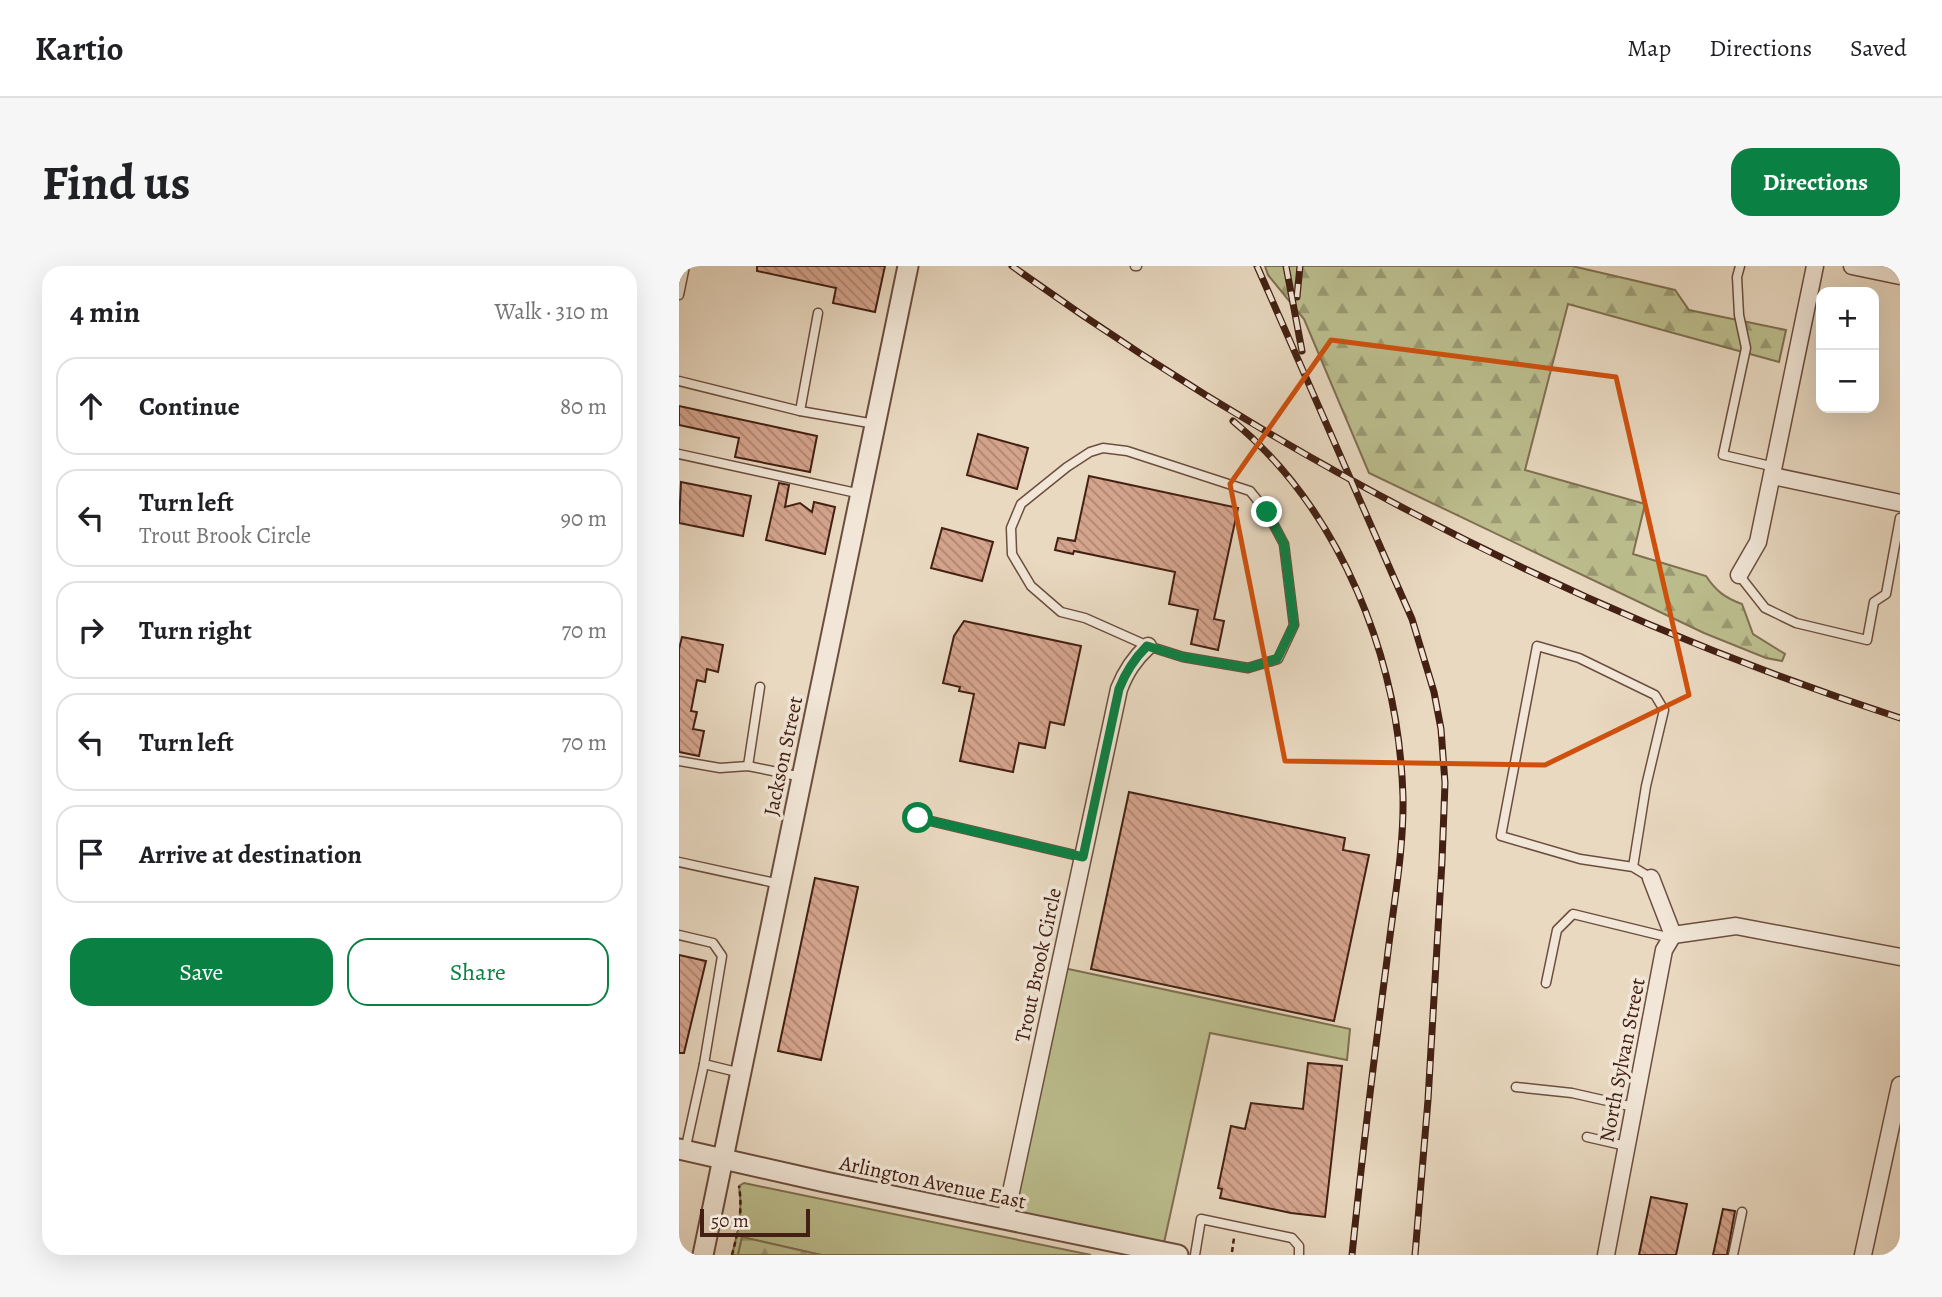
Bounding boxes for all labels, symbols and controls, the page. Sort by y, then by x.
text: Kartio [35,26,123,71]
text: Map [1627,32,1671,64]
text: Directions [1709,32,1812,64]
text: Saved [1850,32,1907,64]
button: Directions [1731,148,1900,216]
text: Find us [42,149,190,216]
map controls [1816,287,1879,413]
button: + [1816,287,1879,350]
text: 4 min [70,292,140,332]
text: Walk · 310 m [495,296,609,327]
button: − [1816,350,1879,413]
icon: ahead [72,387,110,425]
text: Continue [139,389,240,424]
text: 80 m [560,391,607,422]
text: Turn left [139,485,234,520]
route end [1251,496,1282,527]
icon: left [72,499,110,537]
text: 90 m [561,503,607,534]
text: Trout Brook Circle [139,520,311,551]
icon: right [72,611,110,649]
text: Turn right [139,613,252,648]
text: 70 m [561,615,607,646]
street label: Jackson Street [757,694,809,818]
icon: left [72,723,110,761]
text: Turn left [139,725,234,760]
text: 70 m [561,727,607,758]
route start [902,802,933,833]
icon: arrive [72,835,110,873]
text: Arrive at destination [139,837,362,872]
street label: Trout Brook Circle [1008,885,1068,1045]
button: Save [70,938,333,1006]
button: Share [347,938,609,1006]
street label: North Sylvan Street [1592,975,1652,1145]
street label: Arlington Avenue East [836,1148,1029,1215]
scale bar [700,1206,810,1238]
text: 50 m [711,1208,749,1234]

